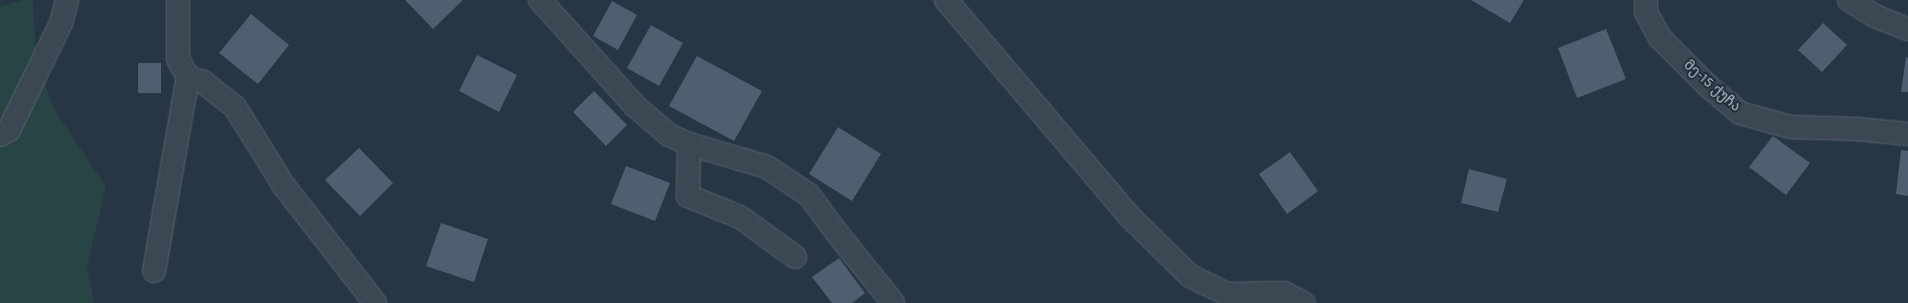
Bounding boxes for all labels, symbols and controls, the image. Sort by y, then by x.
street label: მე-15 ქუჩა [1680,57,1744,115]

